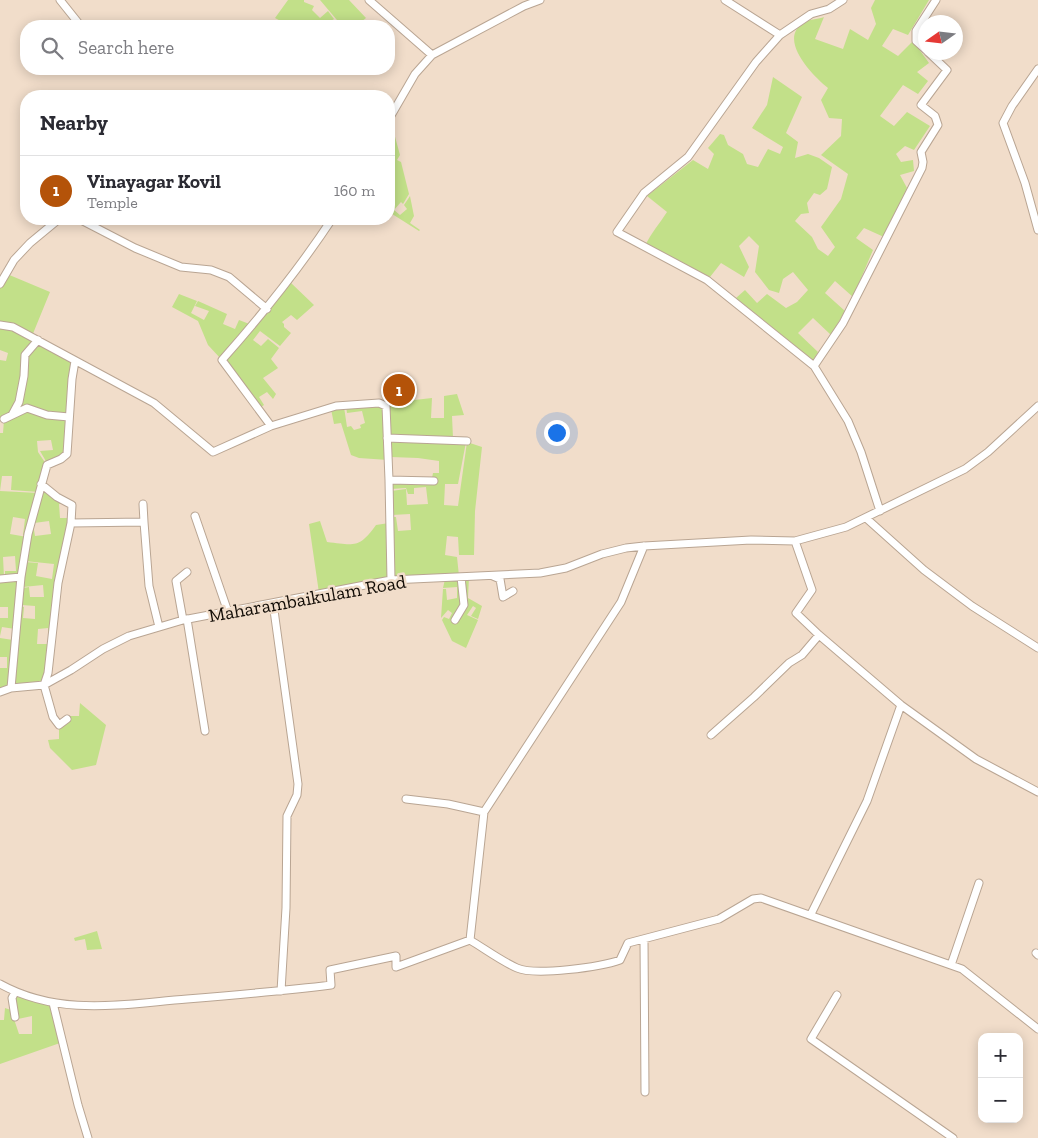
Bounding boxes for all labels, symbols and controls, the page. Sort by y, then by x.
north arrow [918,15,963,60]
search box [20,20,395,75]
icon: search [38,34,66,62]
text: Search here [78,36,174,59]
text: Nearby [40,110,108,135]
text: Vinayagar Kovil [87,170,221,193]
text: 1 [53,181,59,200]
text: 160 m [334,181,375,200]
text: Temple [87,193,138,212]
pin: 1 [383,371,415,409]
your location [544,420,570,446]
street label: Maharambaikulam Road [207,570,408,627]
map controls [978,1033,1023,1123]
button: + [978,1033,1023,1078]
button: − [978,1078,1023,1123]

